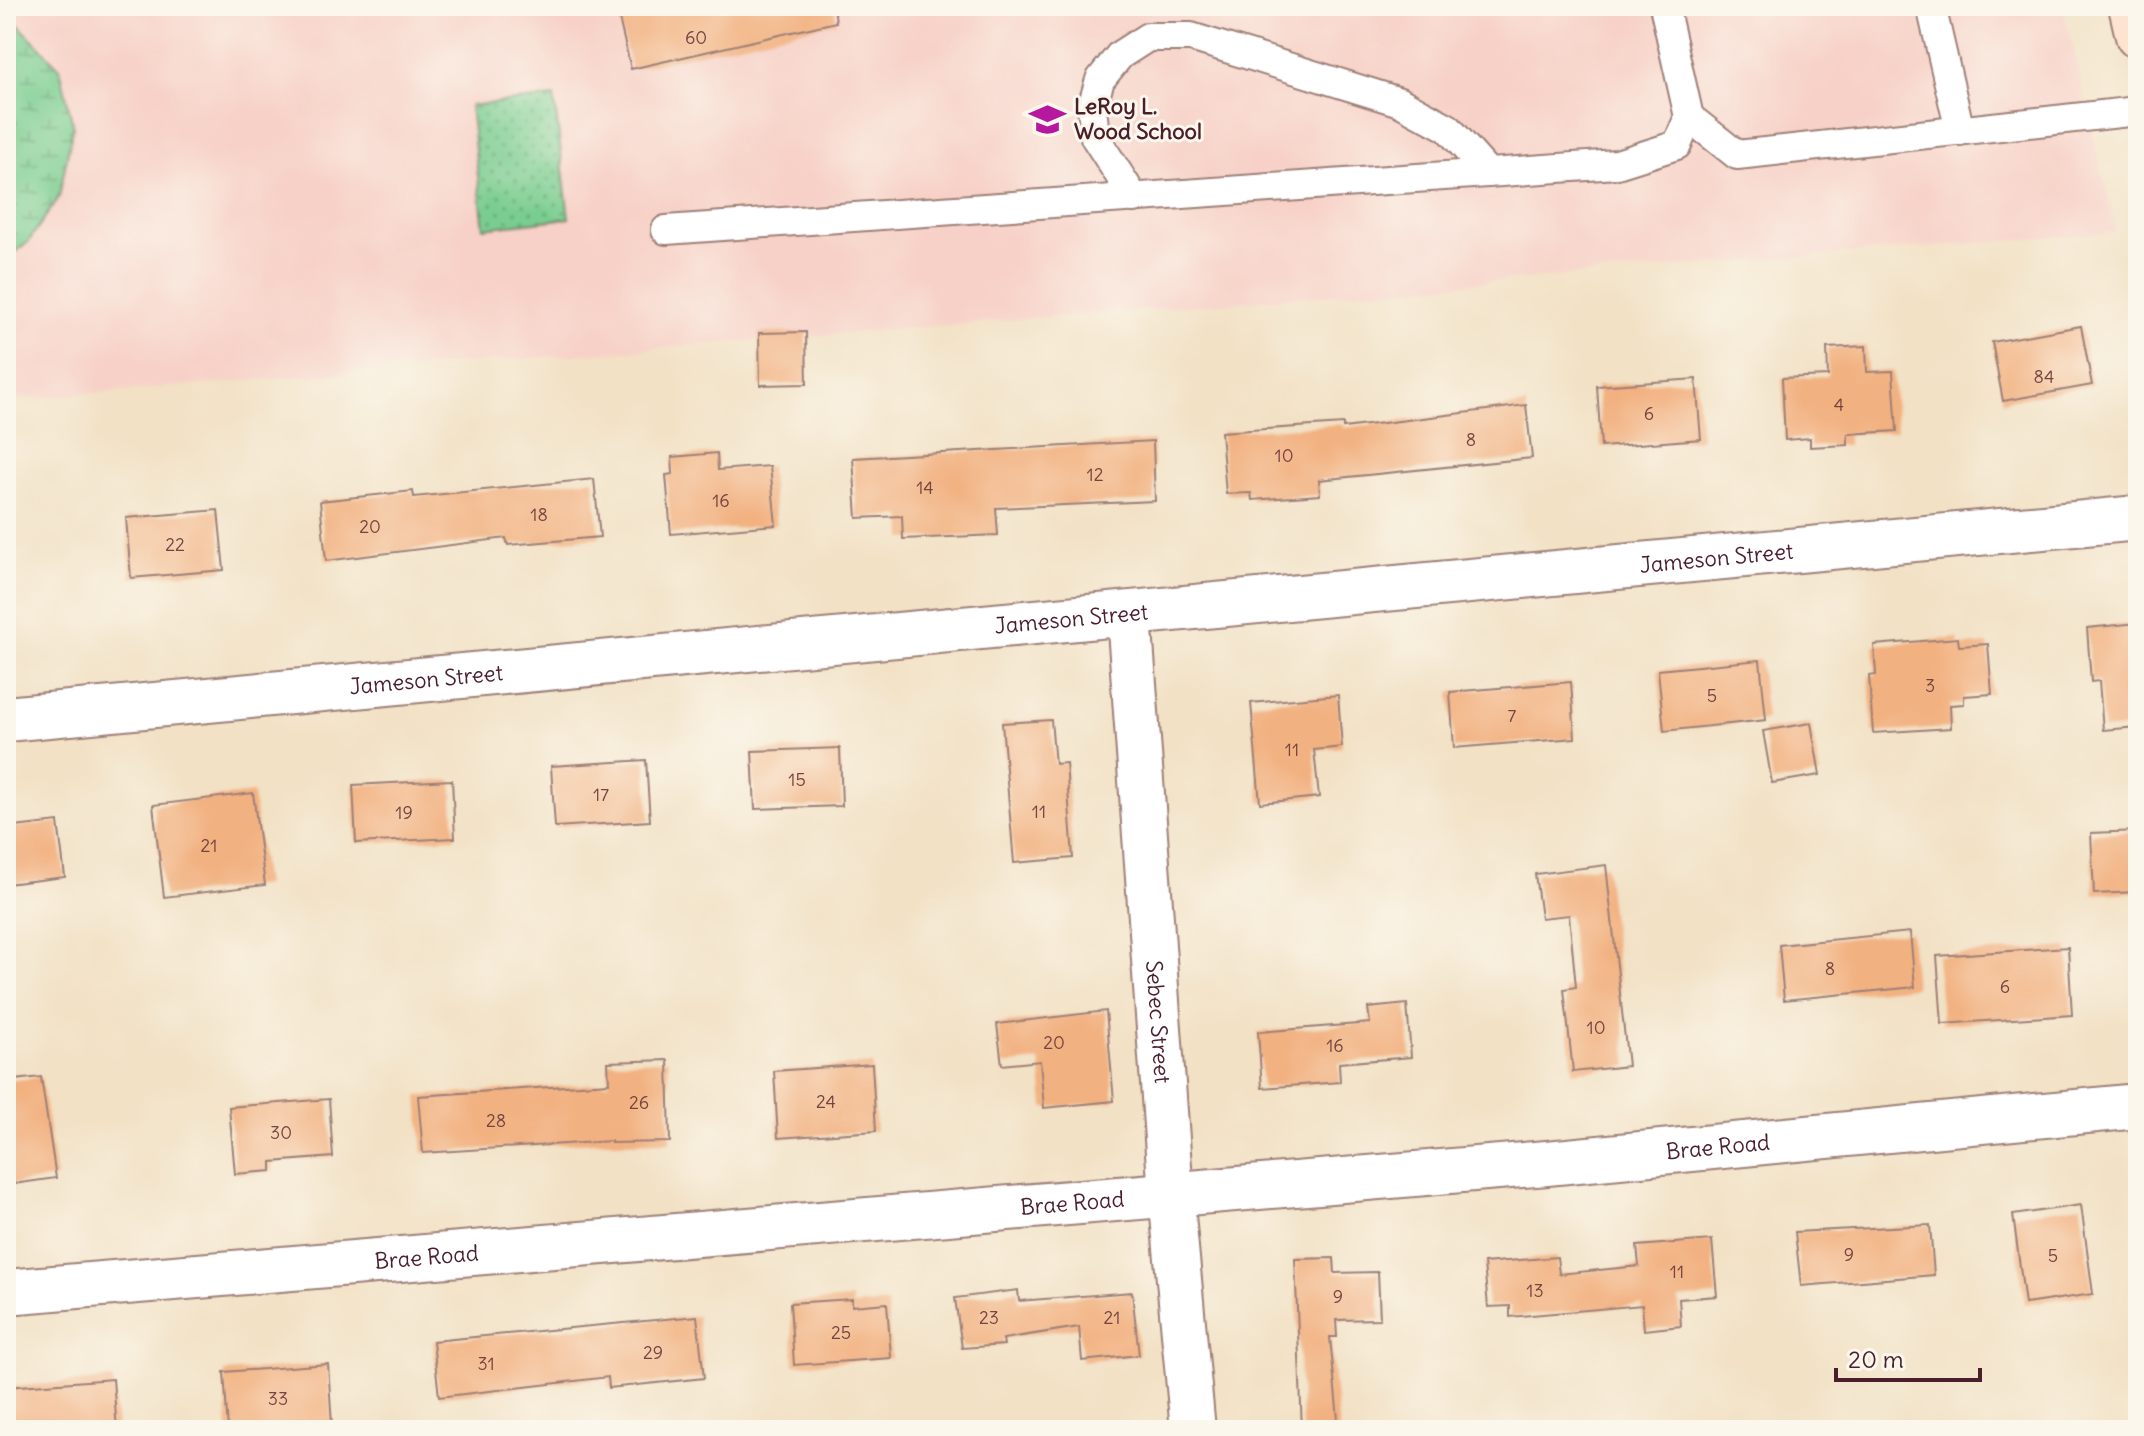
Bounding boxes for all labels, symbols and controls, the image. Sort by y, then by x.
house number: 60 [685,26,707,49]
place label: LeRoy L. Wood School [1074,92,1202,145]
school or university icon: LeRoy L. Wood School [1029,100,1067,138]
house number: 84 [2034,365,2054,388]
house number: 4 [1834,393,1844,416]
house number: 6 [1644,402,1654,425]
house number: 8 [1466,428,1476,451]
house number: 10 [1275,444,1294,467]
house number: 12 [1086,463,1104,486]
house number: 14 [916,476,934,499]
house number: 16 [712,489,730,512]
house number: 18 [530,503,548,526]
house number: 20 [359,515,381,538]
house number: 22 [165,533,185,556]
street label: Jameson Street [1638,537,1794,579]
street label: Jameson Street [993,597,1149,640]
street label: Jameson Street [348,658,504,701]
house number: 3 [1925,674,1935,697]
house number: 5 [1707,684,1717,707]
house number: 7 [1508,704,1517,727]
house number: 11 [1285,738,1299,761]
house number: 15 [788,768,806,791]
house number: 17 [593,783,609,806]
house number: 11 [1032,800,1046,823]
house number: 19 [395,801,413,824]
house number: 21 [200,834,218,857]
house number: 8 [1825,957,1835,980]
street label: Sebec Street [1140,959,1177,1084]
house number: 6 [2000,975,2010,998]
house number: 10 [1587,1016,1606,1039]
house number: 20 [1043,1031,1065,1054]
house number: 16 [1326,1034,1344,1057]
house number: 24 [816,1090,836,1113]
house number: 26 [629,1091,649,1114]
house number: 28 [486,1109,506,1132]
house number: 30 [270,1121,292,1144]
street label: Brae Road [1665,1128,1771,1165]
street label: Brae Road [1019,1184,1125,1221]
street label: Brae Road [373,1238,480,1275]
house number: 9 [1844,1243,1854,1266]
house number: 5 [2048,1244,2058,1267]
house number: 11 [1670,1260,1684,1283]
house number: 13 [1526,1279,1544,1302]
house number: 9 [1333,1285,1343,1308]
house number: 23 [979,1306,999,1329]
house number: 21 [1103,1306,1121,1329]
house number: 25 [831,1321,851,1344]
scale bar [1836,1332,1980,1382]
house number: 29 [643,1341,663,1364]
text: 20 m [1848,1344,1904,1374]
house number: 31 [477,1352,495,1375]
house number: 33 [268,1387,288,1410]

